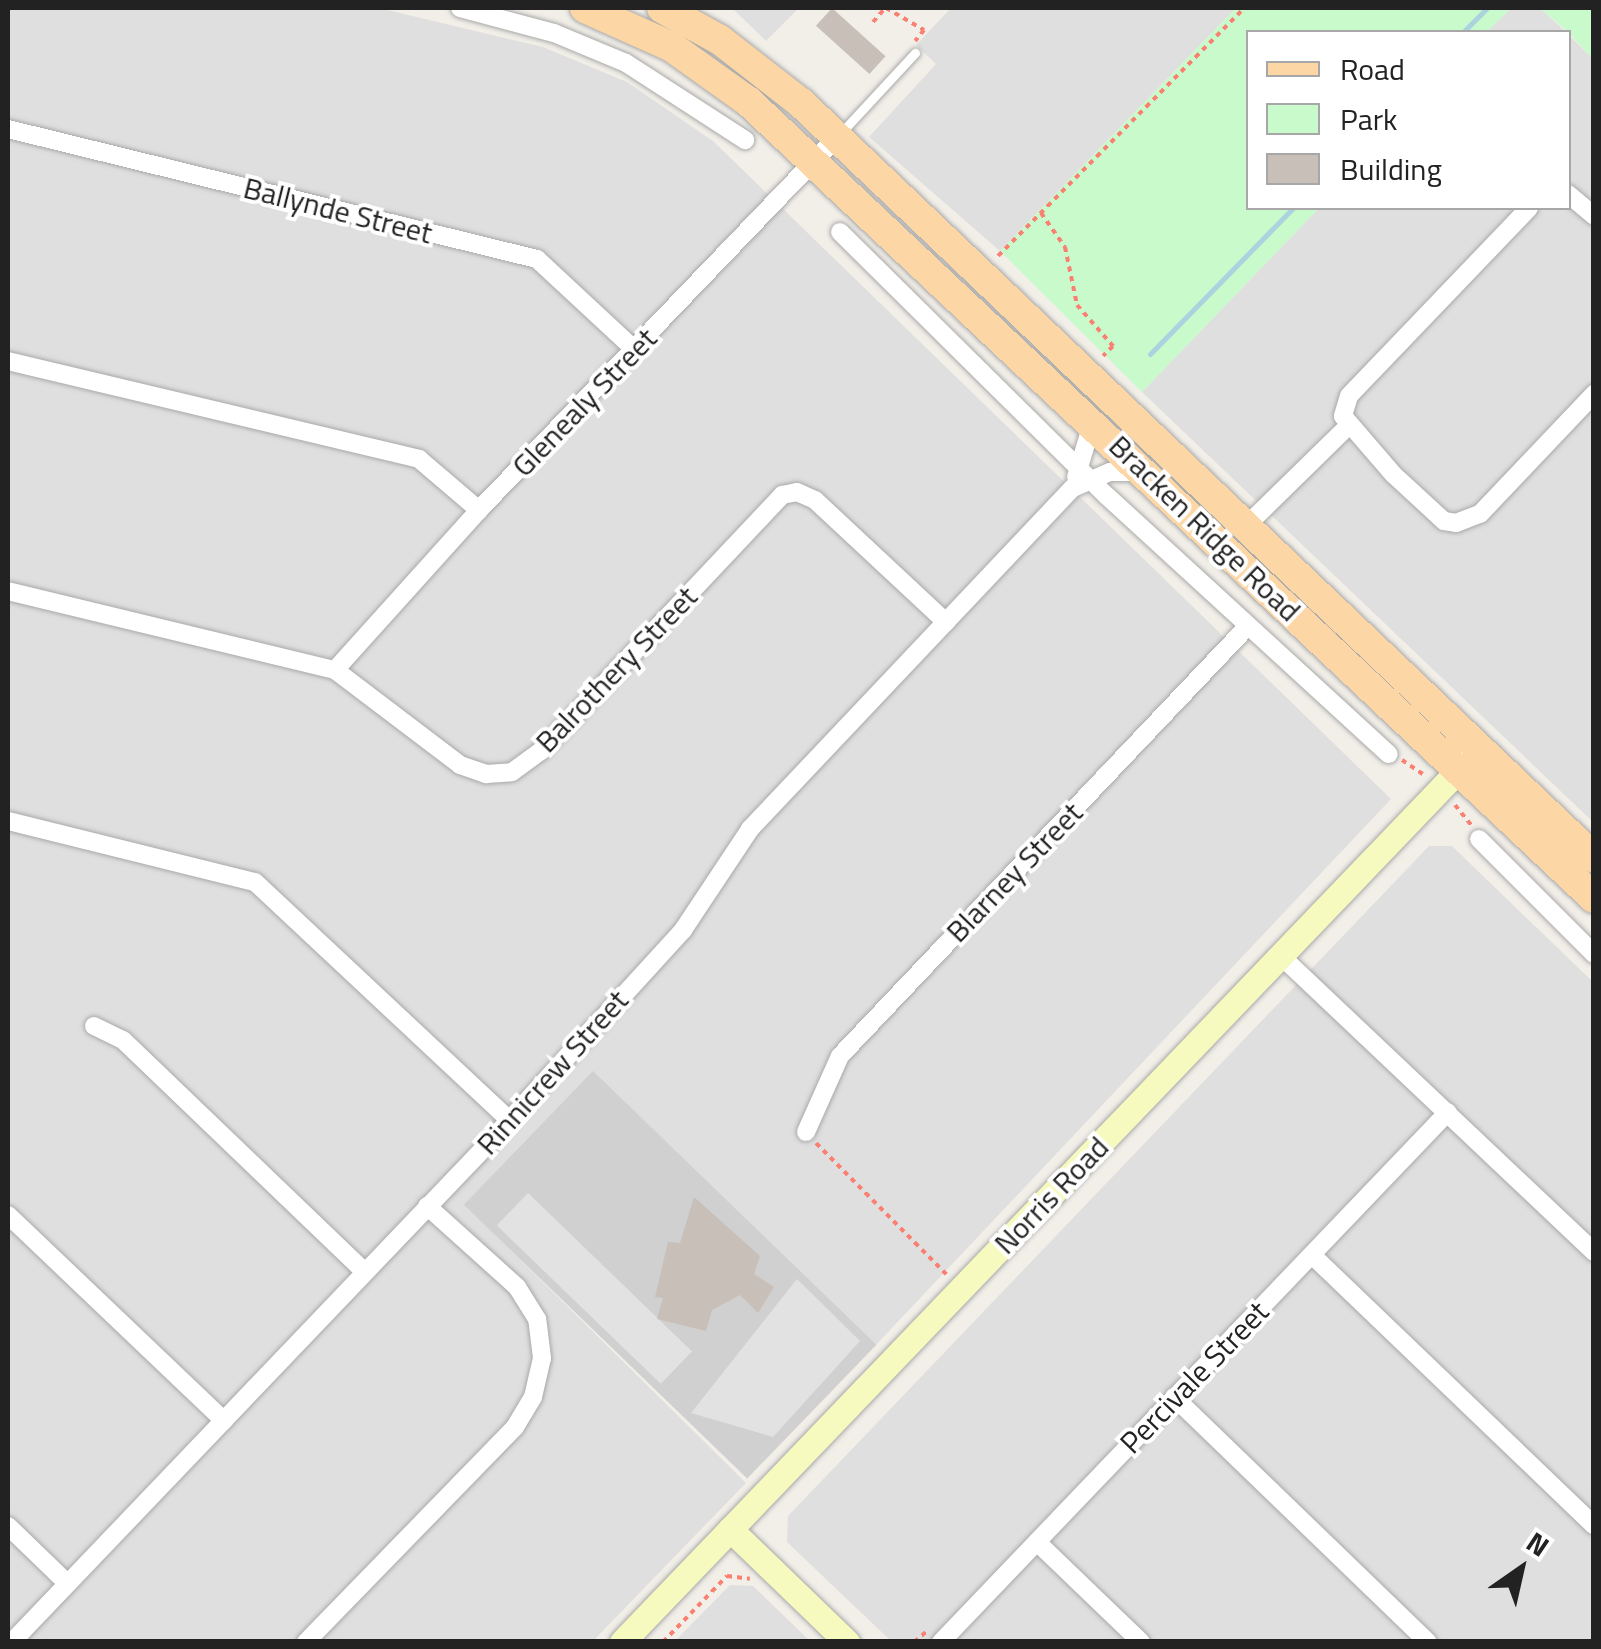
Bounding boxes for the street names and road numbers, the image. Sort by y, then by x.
street label: Ballynde Street [240,169,436,251]
street label: Glenealy Street [504,320,664,484]
street label: Bracken Ridge Road [1102,428,1308,628]
street label: Balrothery Street [528,579,704,759]
street label: Blarney Street [938,795,1090,949]
street label: Rinnicrew Street [469,982,635,1162]
street label: Norris Road [986,1129,1116,1261]
street label: Percivale Street [1112,1293,1276,1461]

